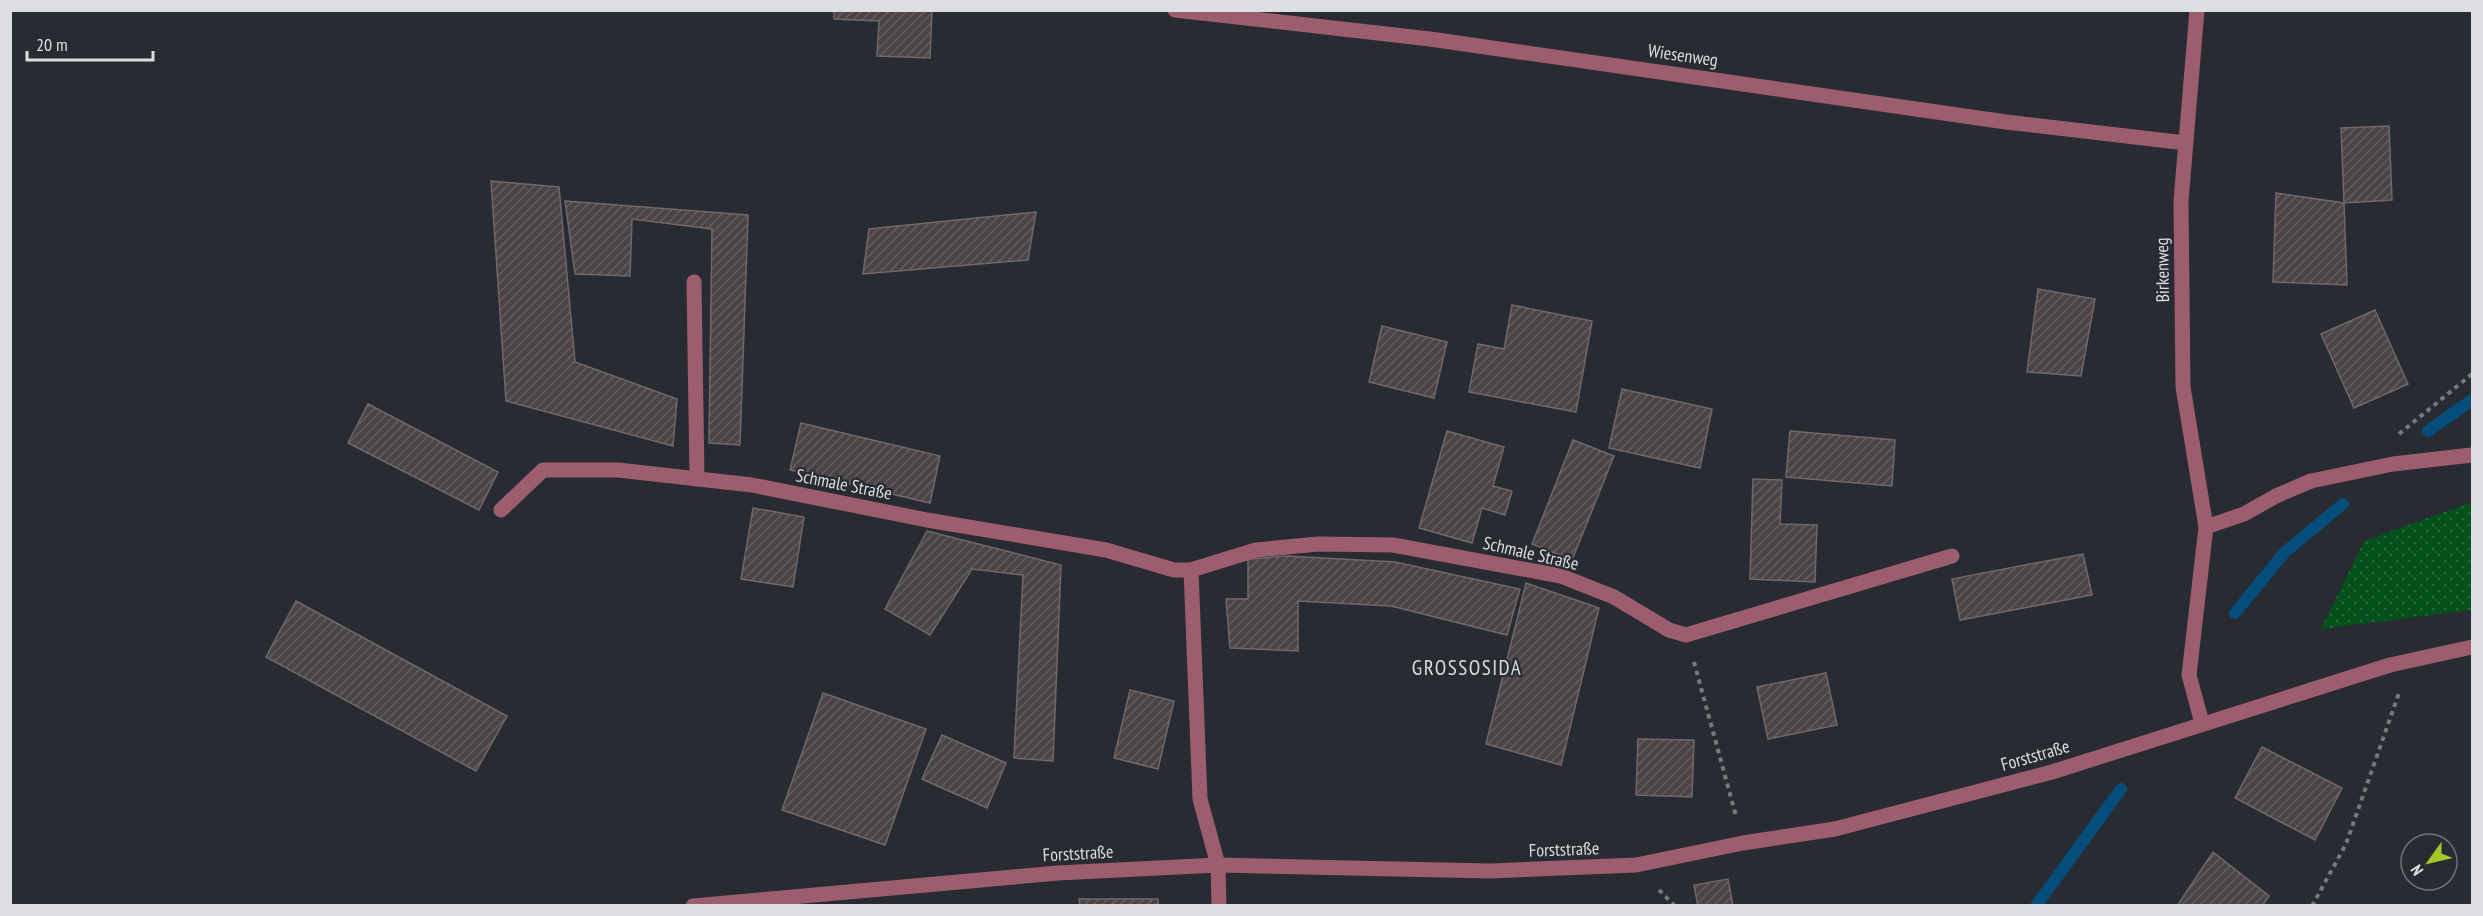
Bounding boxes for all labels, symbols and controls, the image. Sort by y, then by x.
scale bar [27,24,153,62]
text: 20 m [36,33,68,56]
street label: Wiesenweg [1647,39,1719,71]
street label: Birkenweg [2150,237,2174,303]
street label: Schmale Straße [794,463,894,505]
street label: Schmale Straße [1481,531,1581,575]
district label: GROSSOSIDA [1412,654,1522,681]
street label: Forststraße [1998,734,2072,776]
north arrow [2399,832,2459,892]
street label: Forststraße [1528,836,1600,862]
street label: Forststraße [1042,840,1114,866]
text: N [2406,861,2427,880]

